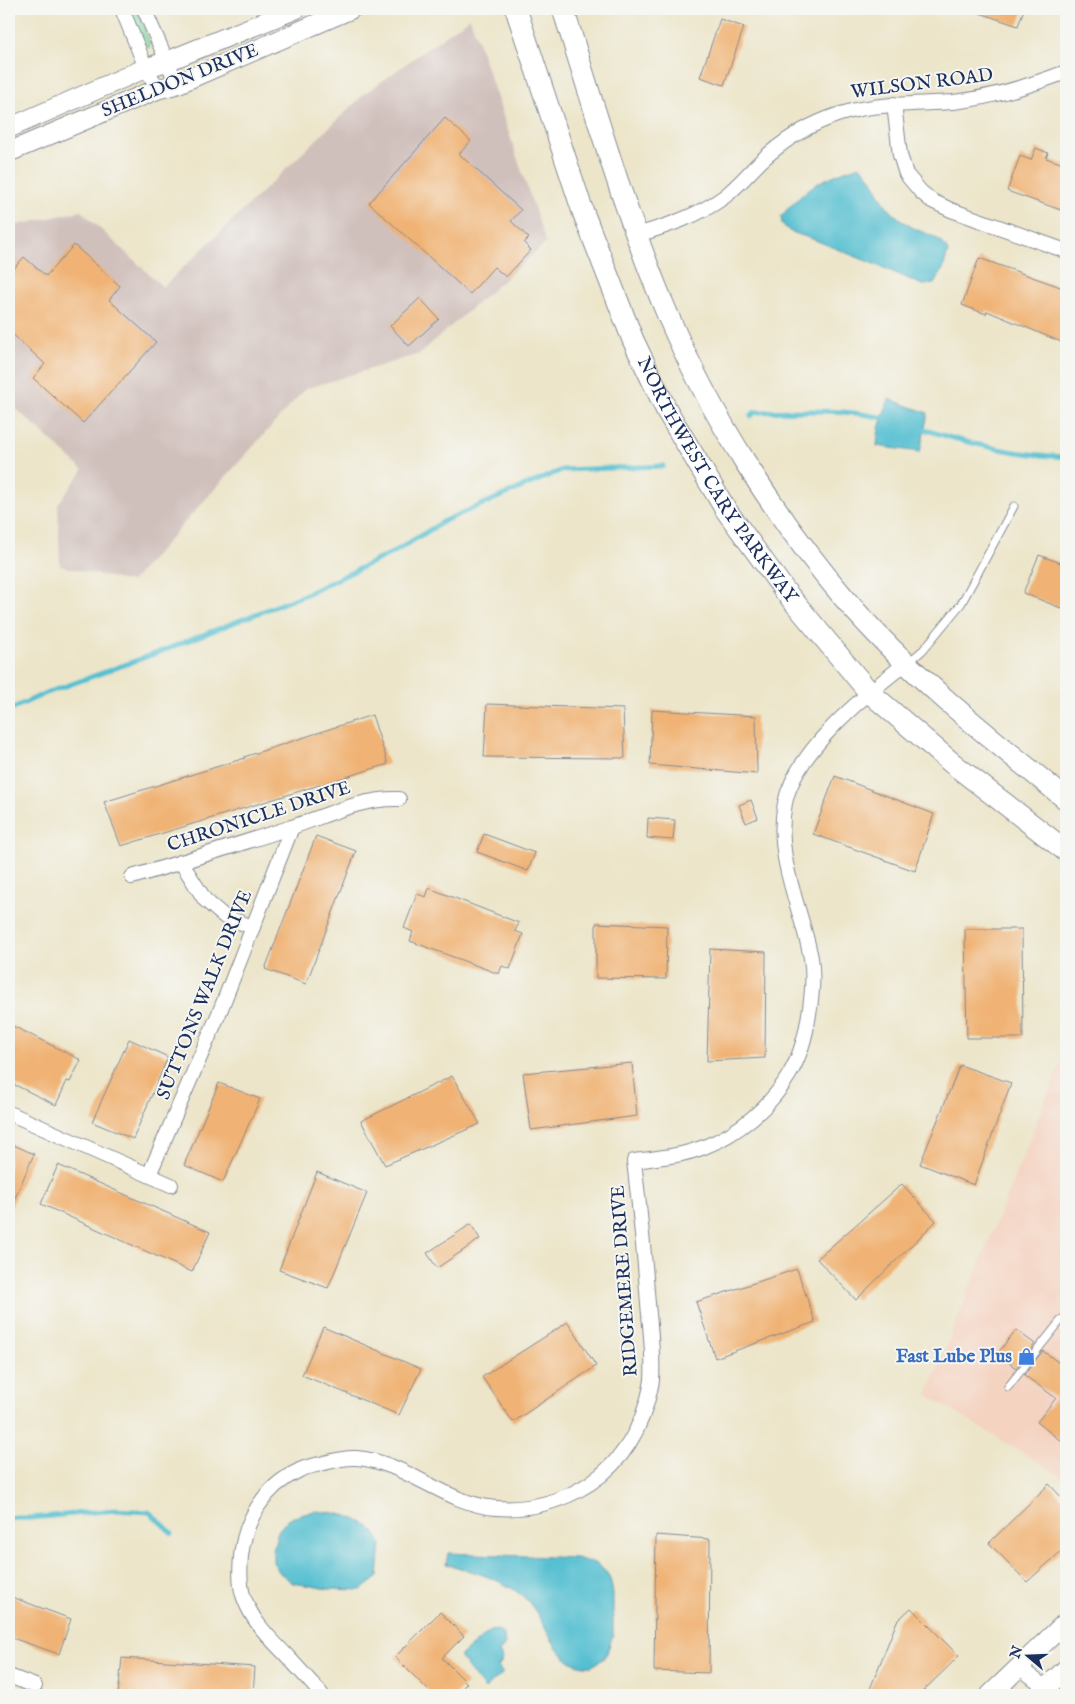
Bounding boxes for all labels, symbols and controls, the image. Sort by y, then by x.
street label: SHELDON DRIVE [98,39,262,123]
street label: WILSON ROAD [850,63,994,105]
street label: NORTHWEST CARY PARKWAY [631,353,803,609]
street label: CHRONICLE DRIVE [164,776,354,858]
street label: SUTTONS WALK DRIVE [152,887,258,1103]
street label: RIDGEMERE DRIVE [606,1184,644,1378]
place label: Fast Lube Plus [896,1345,1012,1369]
shop icon: Fast Lube Plus [1016,1347,1036,1367]
north arrow [1002,1632,1052,1682]
text: N [1006,1643,1027,1662]

